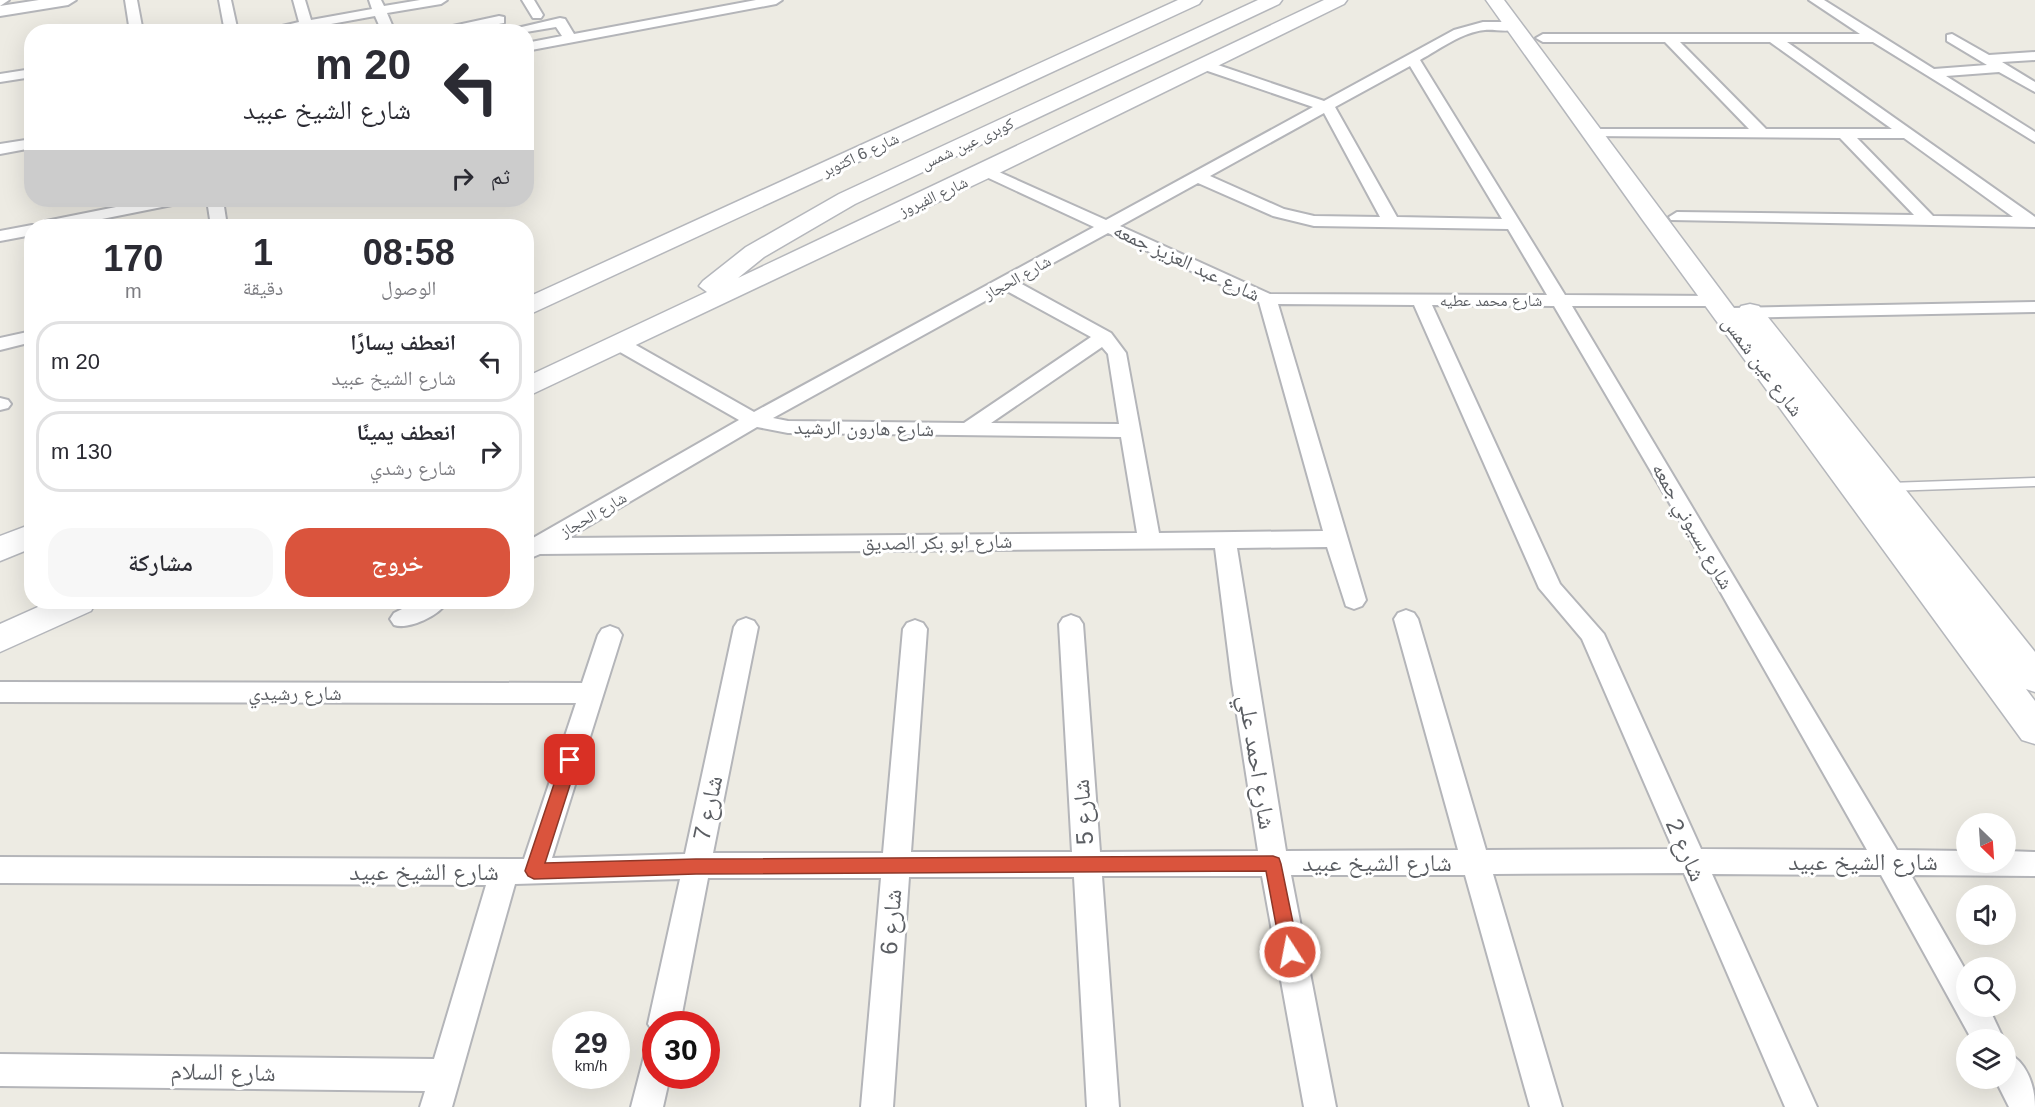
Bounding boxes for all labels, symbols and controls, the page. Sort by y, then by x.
text: 20 m [315,41,411,88]
icon: left [432,48,510,126]
text: شارع الشيخ عبيد [243,95,411,125]
street label: كوبرى عين شمس [918,114,1017,174]
street label: شارع 6 اكتوبر [818,129,902,182]
icon: right [446,162,479,195]
text: ثم [491,164,510,189]
street label: شارع الفيروز [895,173,971,222]
street label: شارع عبد العزيز جمعه [1110,218,1264,307]
text: 1 [253,232,273,273]
text: 08:58 [363,232,455,273]
text: 170 [103,238,163,279]
street label: شارع الحجاز [980,252,1055,305]
text: دقيقة [243,277,283,299]
text: الوصول [381,277,436,299]
text: m [125,280,142,302]
street label: شارع محمد عطيه [1440,292,1542,311]
street label: شارع عين شمس [1717,311,1808,422]
text: انعطف يسارًا [350,330,456,355]
icon: left [474,345,507,378]
text: 20 m [51,349,100,374]
text: شارع الشيخ عبيد [331,367,456,389]
street label: شارع هارون الرشيد [794,416,934,442]
text: انعطف يمينًا [357,420,456,445]
icon: right [474,435,507,468]
text: 130 m [51,439,112,464]
text: شارع رشدي [370,457,456,479]
street label: شارع بسيوني جمعه [1644,459,1738,596]
street label: شارع الحجاز [556,489,630,542]
button: مشاركة [48,528,273,597]
button: خروج [285,528,510,597]
street label: شارع ابو بكر الصديق [861,530,1013,556]
street label: شارع رشيدي [248,682,342,709]
street label: شارع احمد علي [1228,693,1281,832]
pin [544,734,595,785]
icon: arrive [553,743,586,776]
street label: شارع 7 [687,773,729,843]
street label: شارع 5 [1067,778,1100,846]
north arrow [1956,813,2016,873]
map controls [1956,813,2016,1089]
street label: شارع 2 [1659,814,1712,886]
street label: شارع الشيخ عبيد [1788,848,1938,877]
street label: شارع الشيخ عبيد [1302,849,1452,878]
street label: شارع الشيخ عبيد [349,858,499,887]
button: sound [1956,885,2016,945]
street label: شارع 6 [875,888,908,956]
position arrow [1258,920,1322,984]
button: search [1956,957,2016,1017]
speed limit sign: 30 [642,1011,720,1089]
text: 29 [574,1026,608,1059]
button: layers [1956,1029,2016,1089]
street label: شارع السلام [170,1057,276,1089]
text: km/h [575,1057,607,1074]

